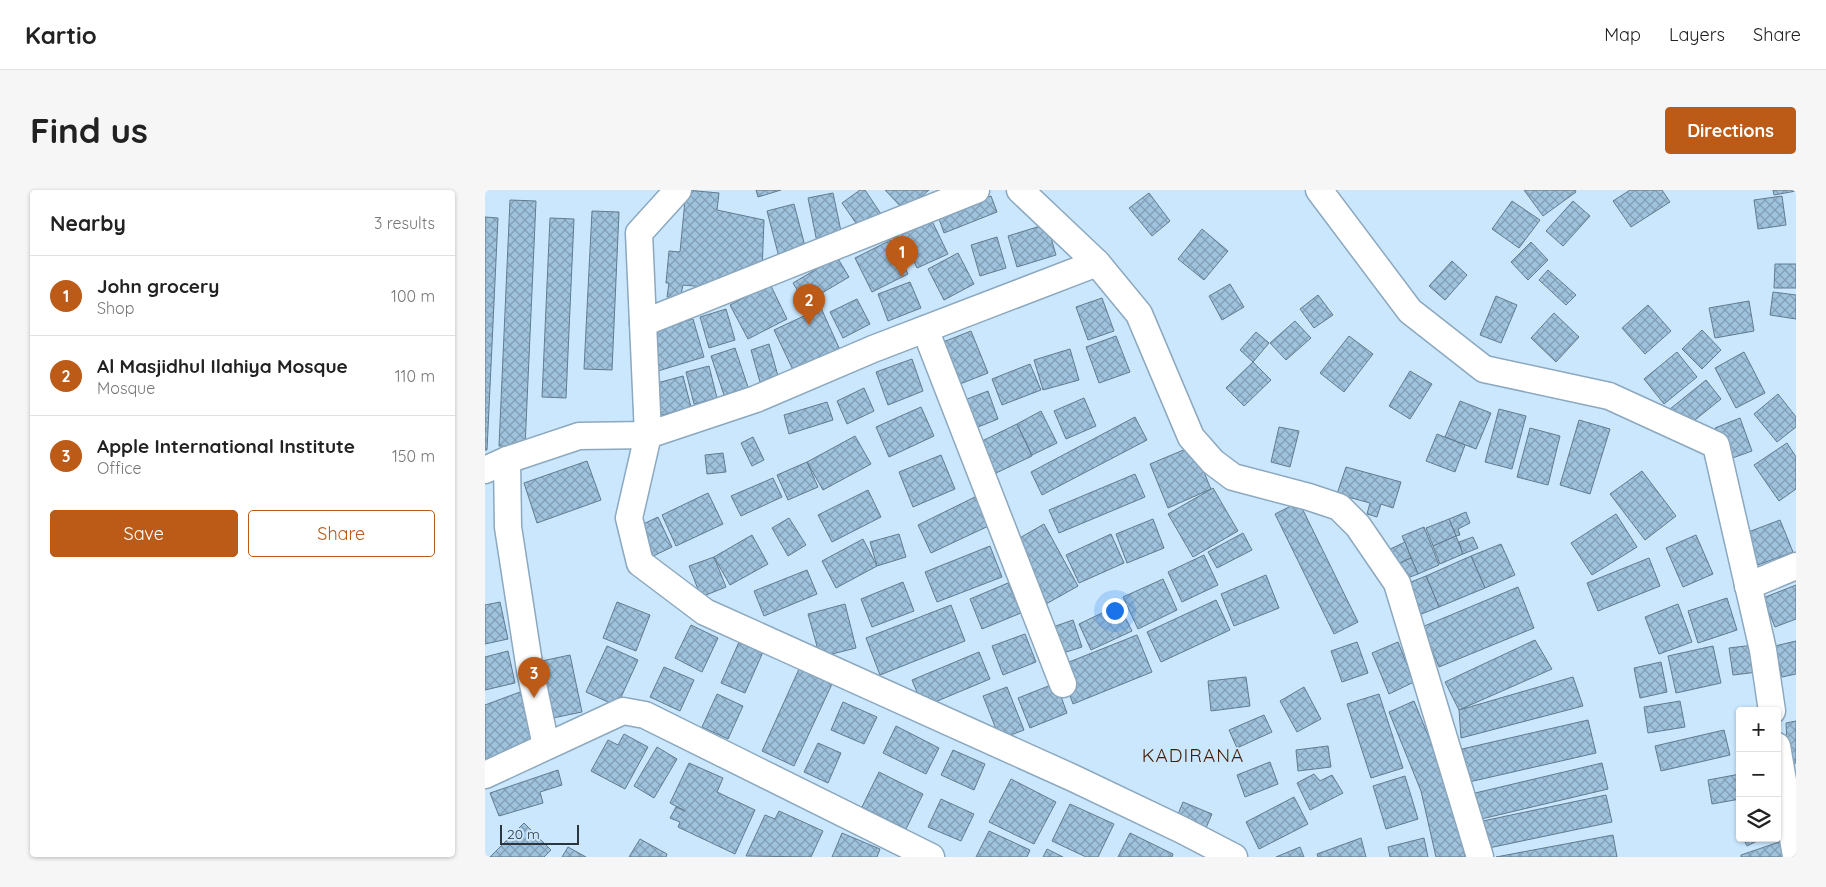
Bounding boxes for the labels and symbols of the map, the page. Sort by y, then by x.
pin: 1 [886,236,918,277]
pin: 2 [793,284,825,325]
your location [1102,598,1128,624]
pin: 3 [518,657,550,698]
district label: KADIRANA [1142,743,1244,767]
scale bar [500,822,579,845]

